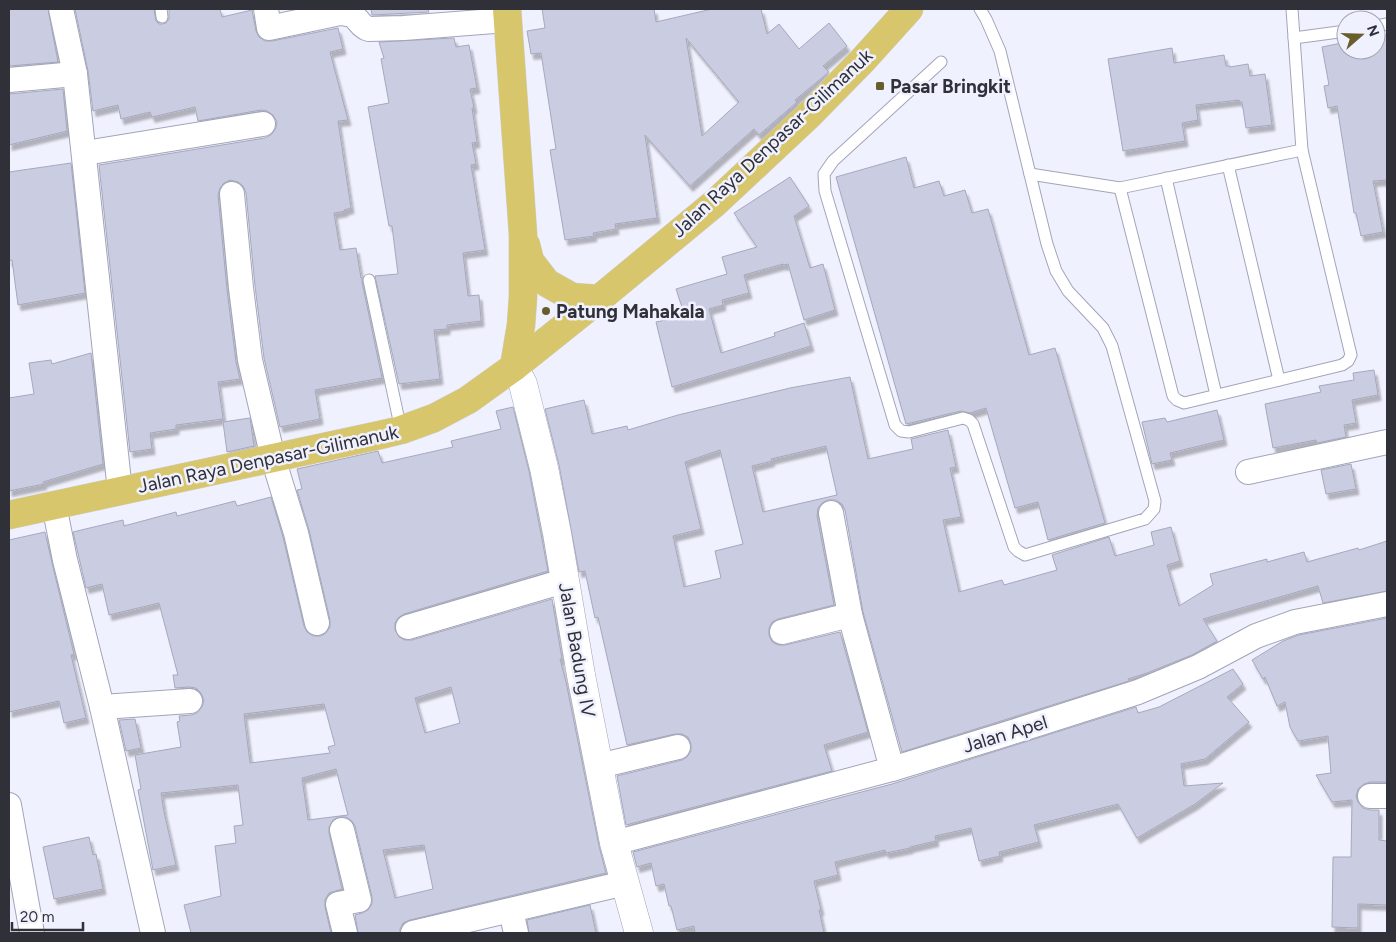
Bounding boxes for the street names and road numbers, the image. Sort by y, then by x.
street label: Jalan Raya Denpasar-Gilimanuk [667,43,878,242]
street label: Jalan Raya Denpasar-Gilimanuk [136,420,401,498]
street label: Jalan Badung IV [554,581,600,719]
street label: Jalan Apel [960,710,1050,758]

